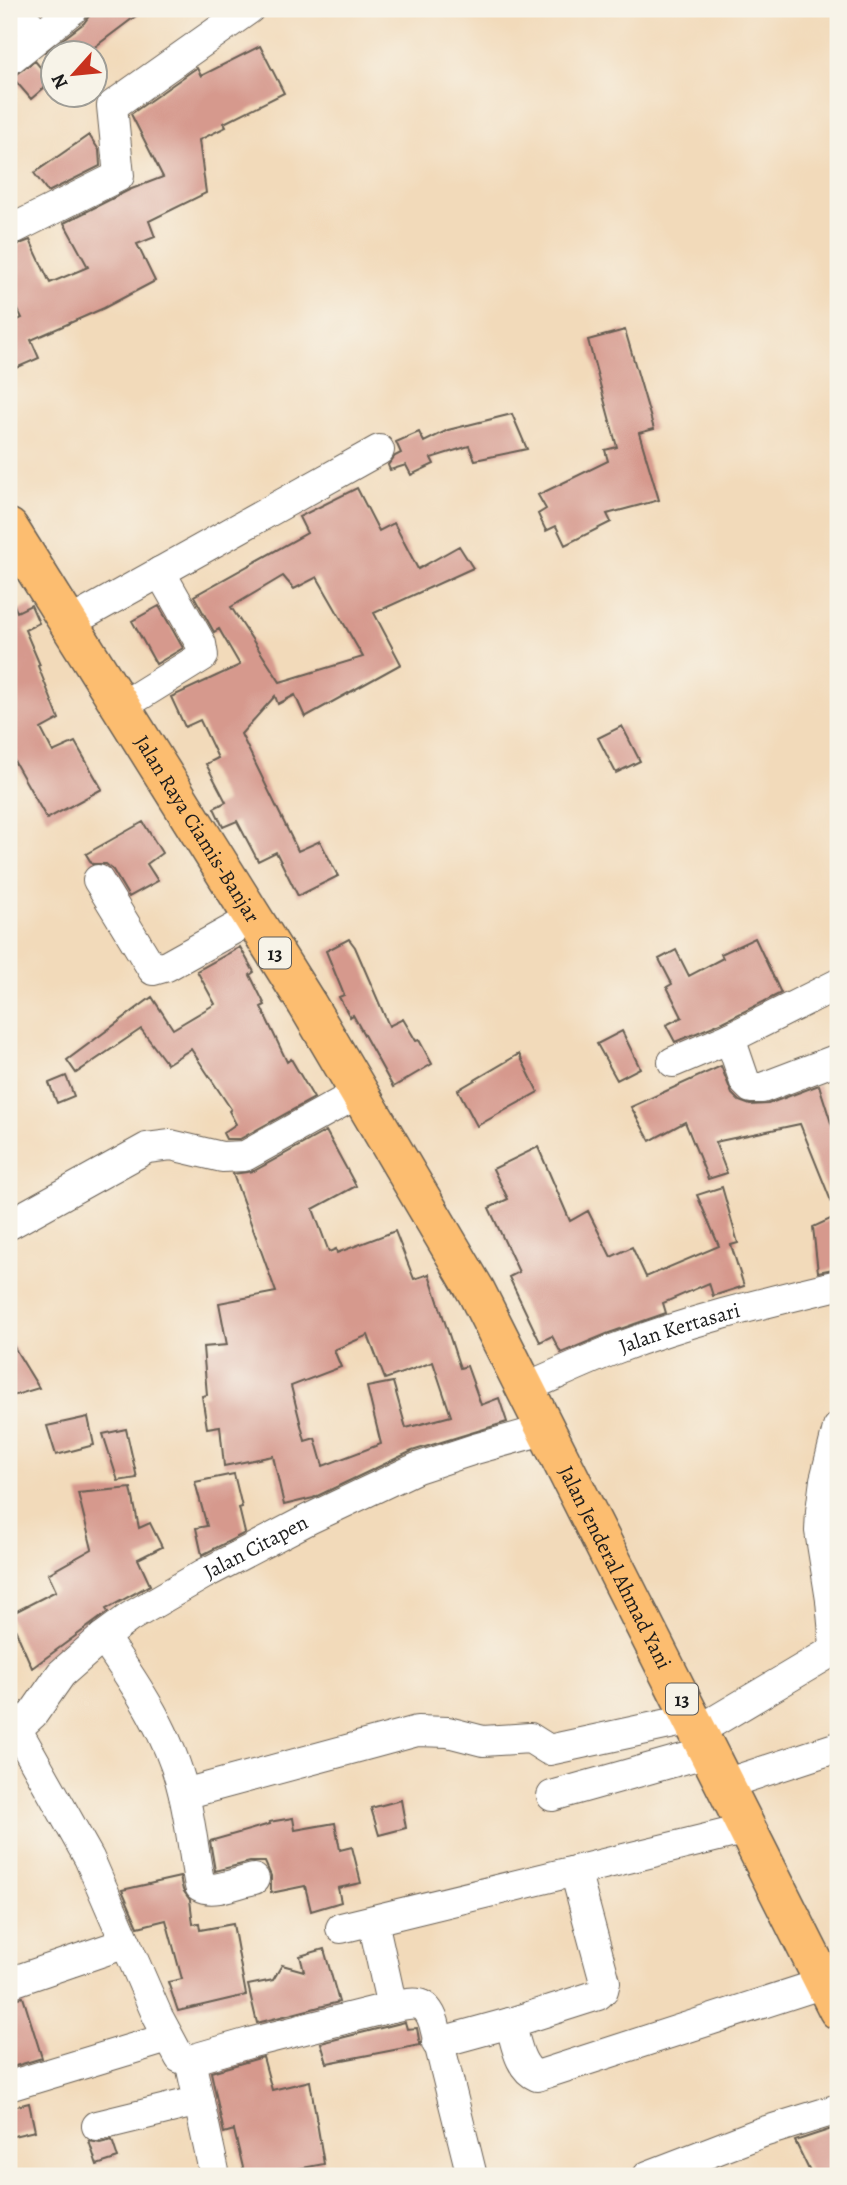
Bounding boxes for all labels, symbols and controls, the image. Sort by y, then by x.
north arrow [38,38,108,108]
text: N [45,69,74,93]
street label: Jalan Raya Ciamis-Banjar [128,730,267,928]
road number: 13 [259,937,291,968]
street label: Jalan Kertasari [615,1296,743,1360]
street label: Jalan Jenderal Ahmad Yani [552,1461,678,1674]
street label: Jalan Citapen [199,1508,313,1586]
road number: 13 [666,1684,698,1714]

